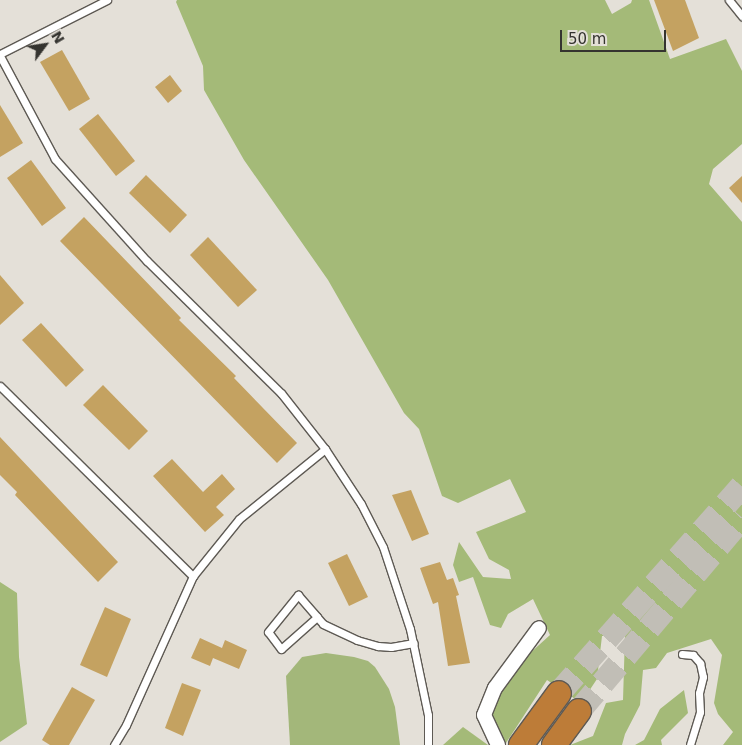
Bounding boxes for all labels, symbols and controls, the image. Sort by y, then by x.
north arrow [20,20,70,70]
scale bar [562,20,668,52]
text: N [48,28,68,46]
text: 50 m [568,30,606,48]

